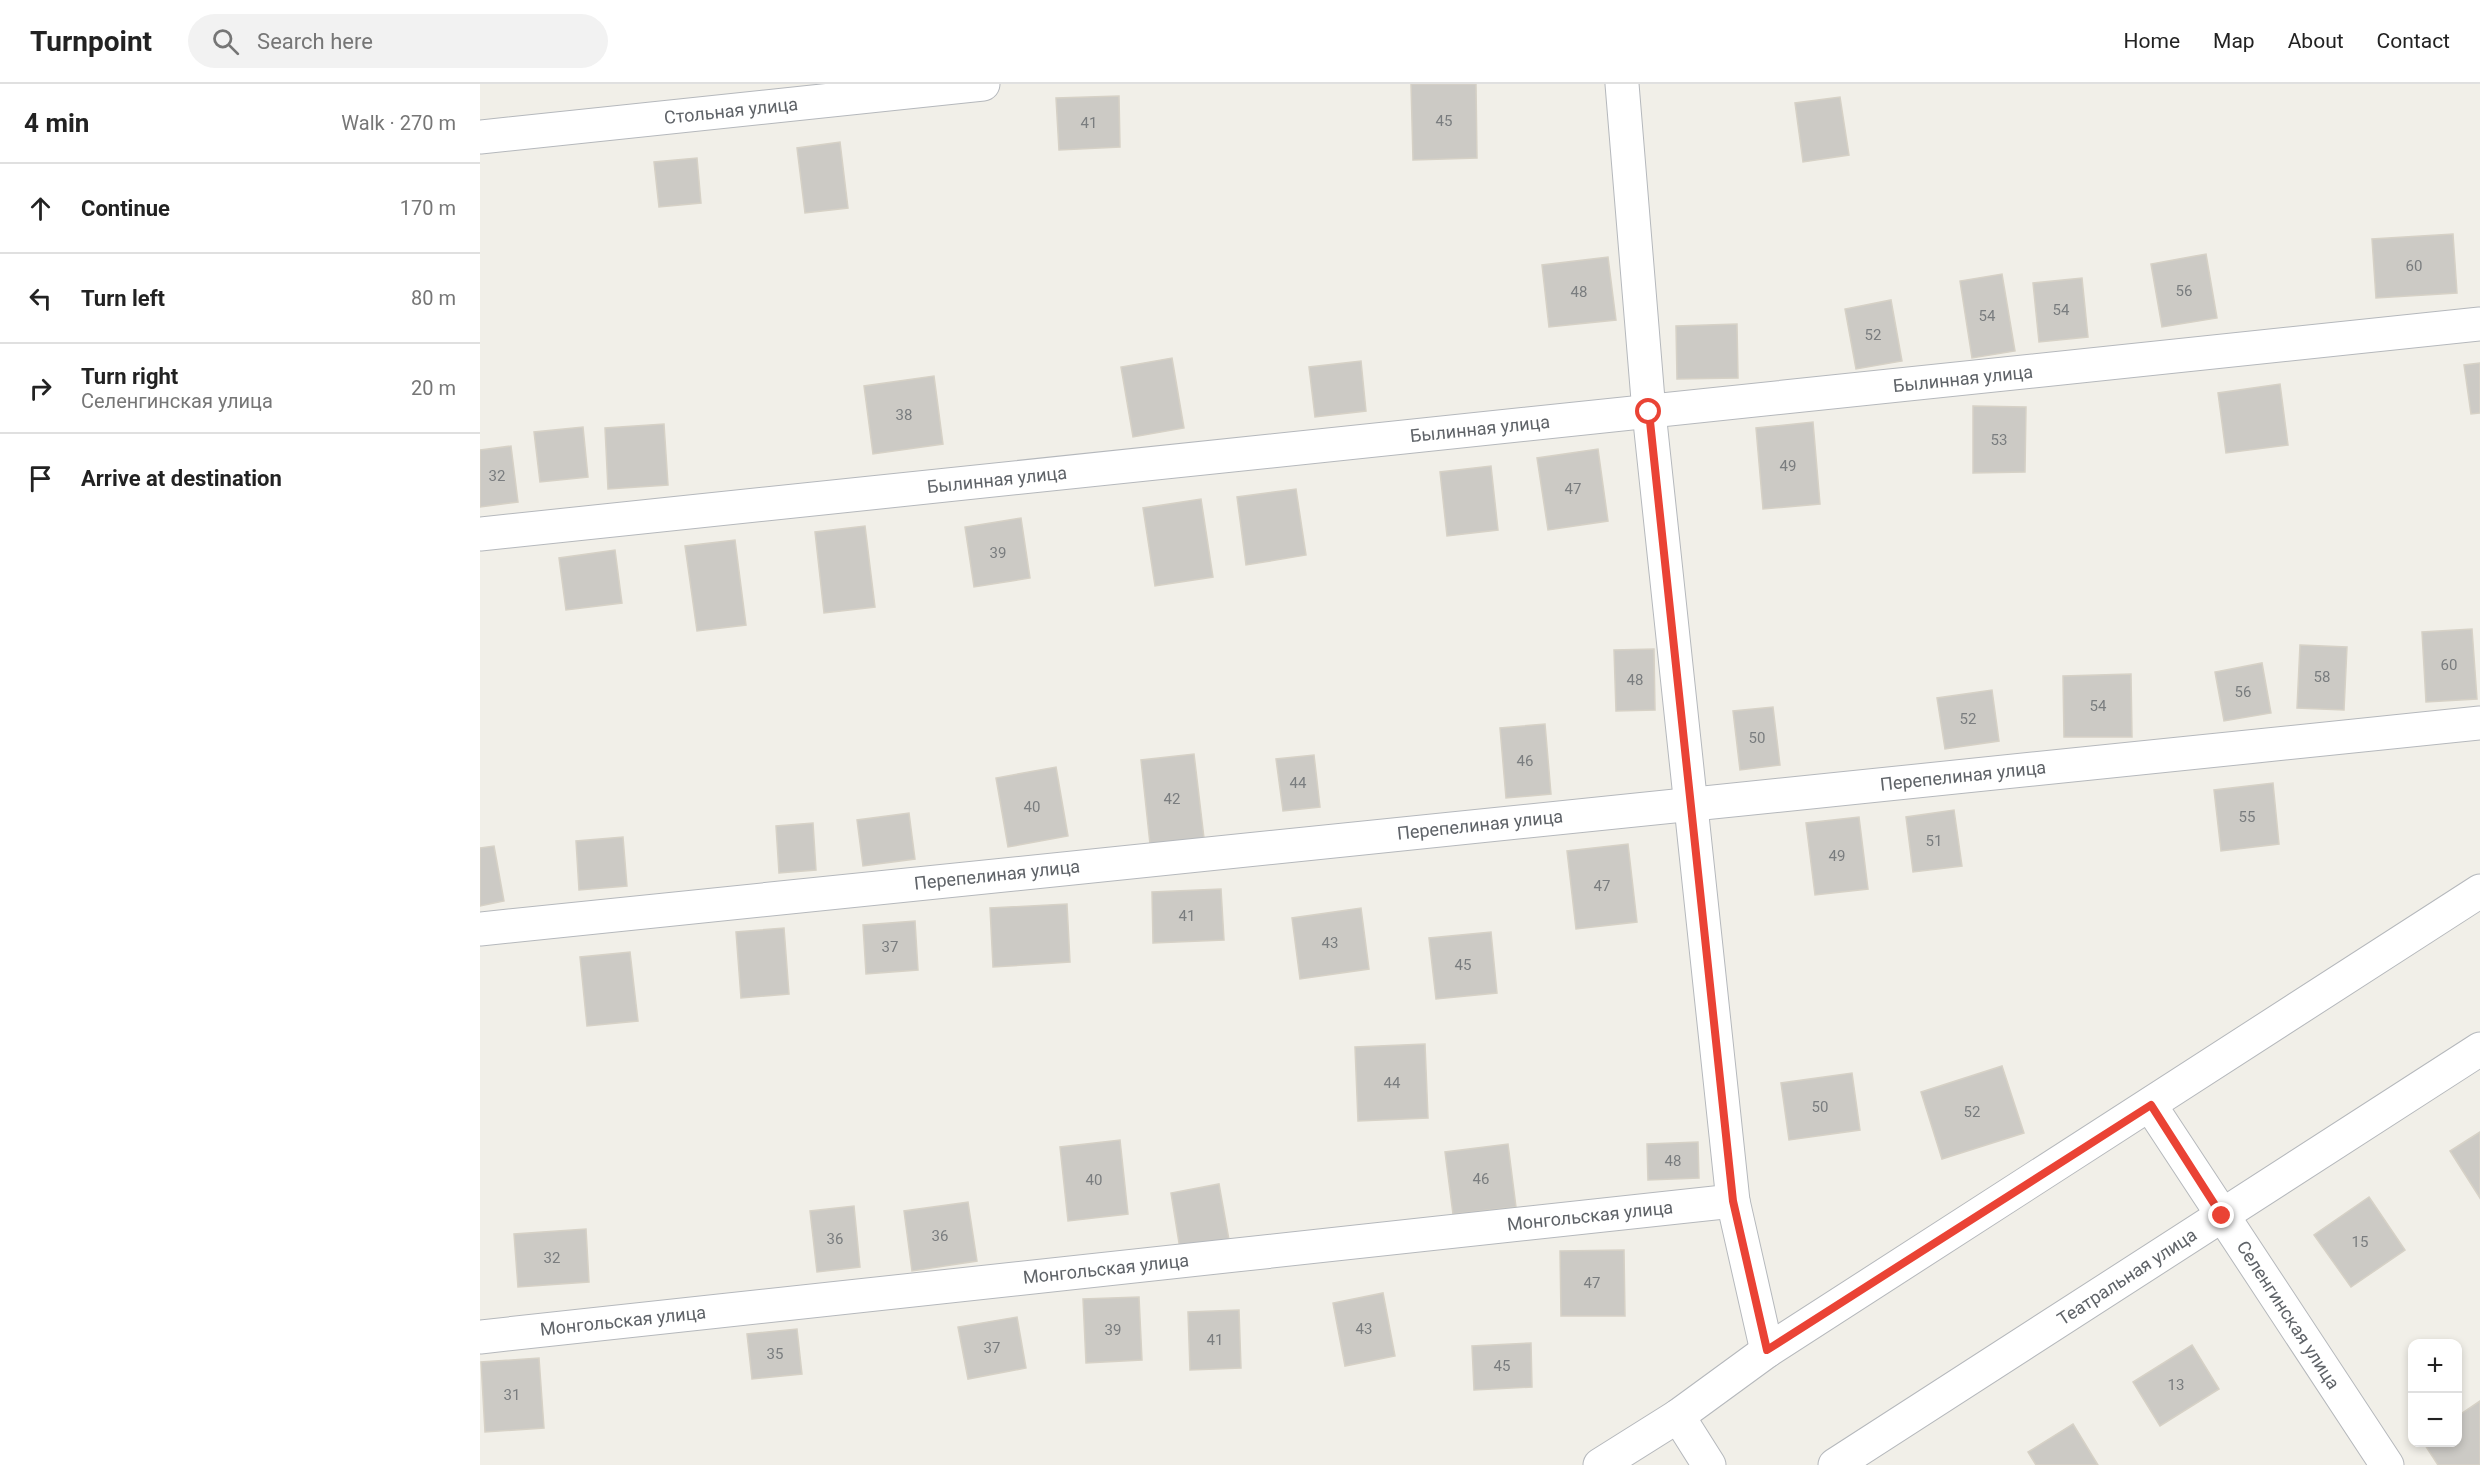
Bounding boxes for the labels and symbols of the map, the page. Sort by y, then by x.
street label: Стольная улица [663,93,799,128]
house number: 45 [1436,112,1452,130]
house number: 41 [1081,114,1097,132]
house number: 60 [2406,257,2422,275]
house number: 56 [2176,282,2192,300]
house number: 48 [1571,283,1587,301]
house number: 54 [2053,301,2070,319]
house number: 54 [1979,307,1996,325]
house number: 52 [1865,326,1881,344]
street label: Былинная улица [1892,361,2034,396]
route start [1635,398,1661,424]
house number: 38 [896,406,912,424]
street label: Былинная улица [1409,411,1551,446]
house number: 53 [1991,431,2007,449]
house number: 49 [1780,457,1796,475]
street label: Былинная улица [926,462,1068,497]
house number: 32 [489,467,505,485]
house number: 47 [1565,480,1581,498]
house number: 39 [990,544,1006,562]
house number: 60 [2441,656,2457,674]
house number: 58 [2314,668,2330,686]
house number: 48 [1627,671,1643,689]
house number: 56 [2235,683,2251,701]
house number: 54 [2090,697,2107,715]
house number: 52 [1960,710,1976,728]
house number: 50 [1749,729,1765,747]
house number: 46 [1517,752,1533,770]
street label: Перепелиная улица [1879,756,2047,795]
house number: 44 [1290,774,1307,792]
house number: 42 [1164,790,1180,808]
house number: 40 [1024,798,1040,816]
street label: Перепелиная улица [1396,805,1564,844]
house number: 55 [2239,808,2255,826]
house number: 51 [1926,832,1942,850]
house number: 49 [1829,847,1845,865]
street label: Перепелиная улица [913,855,1081,894]
house number: 47 [1594,877,1610,895]
house number: 41 [1179,907,1195,925]
house number: 43 [1322,934,1338,952]
house number: 37 [882,938,898,956]
house number: 45 [1455,956,1471,974]
house number: 44 [1384,1074,1401,1092]
house number: 50 [1812,1098,1828,1116]
house number: 52 [1964,1103,1980,1121]
house number: 48 [1665,1152,1681,1170]
house number: 46 [1473,1170,1489,1188]
house number: 40 [1086,1171,1102,1189]
street label: Монгольская улица [1506,1196,1674,1235]
route end [2208,1202,2234,1228]
street label: Театральная улица [2053,1224,2200,1329]
house number: 36 [932,1227,948,1245]
house number: 36 [827,1230,843,1248]
house number: 15 [2352,1233,2368,1251]
street label: Селенгинская улица [2233,1237,2344,1393]
house number: 32 [544,1249,560,1267]
street label: Монгольская улица [1022,1249,1190,1288]
house number: 47 [1584,1274,1600,1292]
street label: Монгольская улица [539,1301,707,1340]
house number: 43 [1356,1320,1372,1338]
house number: 39 [1105,1321,1121,1339]
house number: 41 [1207,1331,1223,1349]
house number: 37 [984,1339,1000,1357]
house number: 35 [767,1345,783,1363]
house number: 45 [1494,1357,1510,1375]
house number: 13 [2168,1376,2184,1394]
house number: 31 [504,1386,520,1404]

